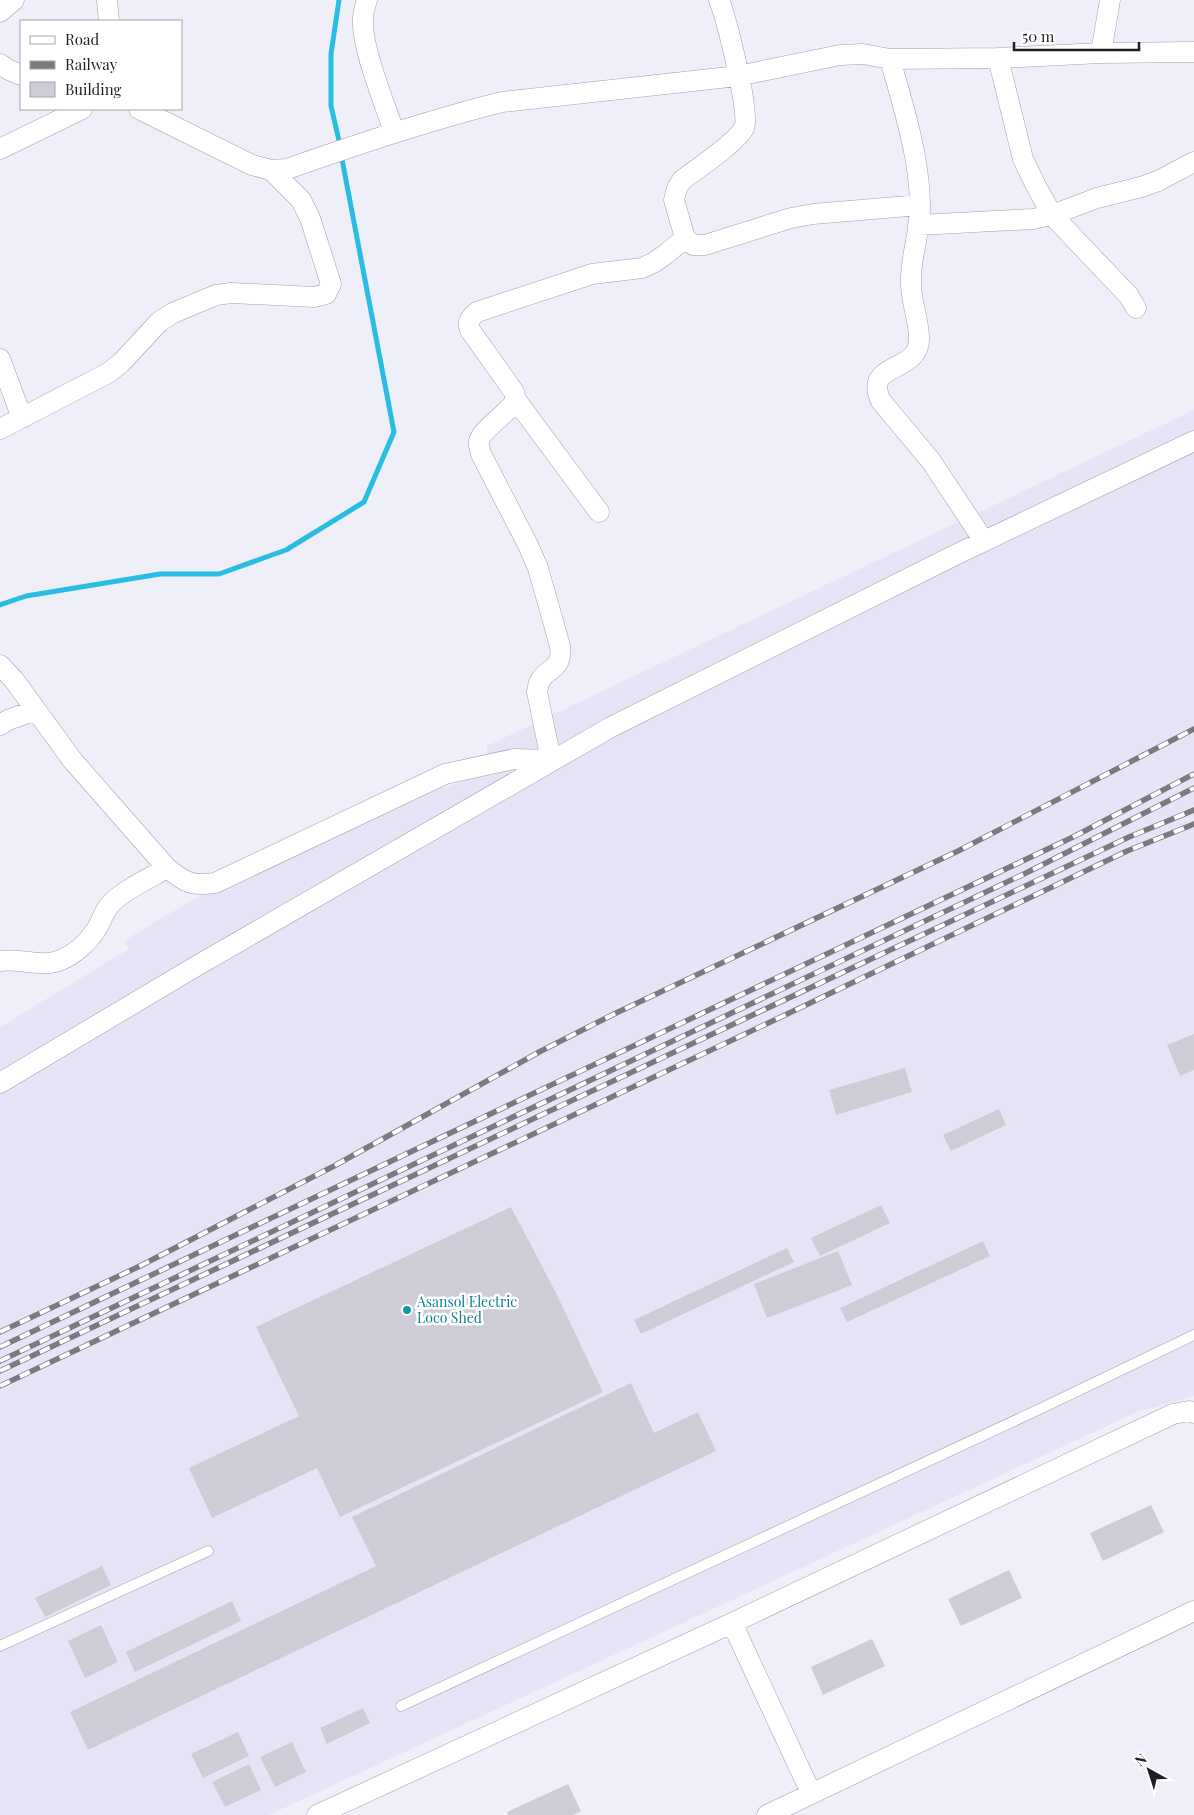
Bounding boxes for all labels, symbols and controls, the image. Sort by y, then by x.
legend [20,20,182,110]
scale bar [1014,20,1139,52]
text: 50 m [1022,26,1055,46]
text: Road [65,29,99,49]
text: Railway [65,54,118,74]
text: Building [65,79,122,99]
place label: Asansol Electric Loco Shed [416,1292,517,1327]
marker: Asansol Electric Loco Shed [401,1304,413,1316]
north arrow [1124,1745,1174,1795]
text: N [1131,1749,1150,1770]

